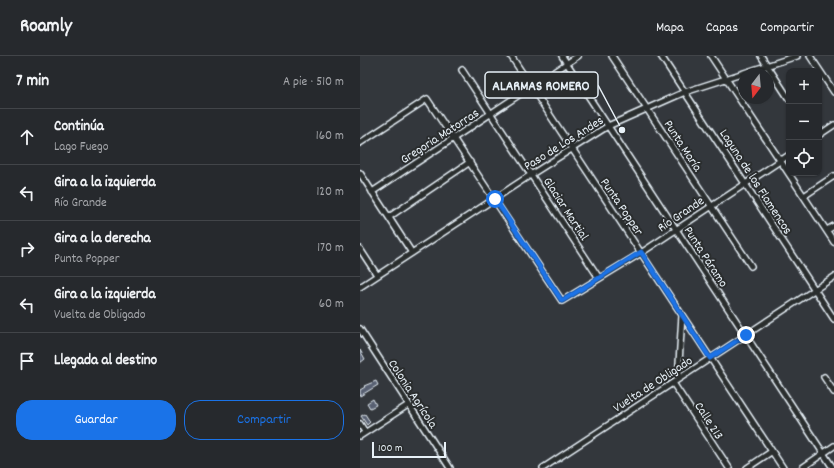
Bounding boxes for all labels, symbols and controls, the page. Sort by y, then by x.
text: Roamly [20,14,72,41]
text: Mapa [656,18,684,38]
text: Capas [706,18,738,38]
text: Compartir [760,18,814,38]
north arrow [738,68,774,104]
map controls [786,68,822,176]
button: + [786,68,822,104]
text: 7 min [16,70,49,94]
callout: ALARMAS ROMERO [485,72,598,98]
text: A pie · 510 m [283,73,344,92]
text: ALARMAS ROMERO [492,77,590,97]
button: − [786,104,822,140]
street label: Gregoria Matorras [397,105,483,170]
street label: Paso de Los Andes [521,112,608,176]
text: Continúa [54,116,104,138]
street label: Punta María [658,117,706,177]
icon: ahead [16,126,38,148]
street label: Laguna de los Flamencos [714,126,796,239]
text: 160 m [316,127,344,146]
text: Lago Fuego [54,138,108,157]
button: locate [786,140,822,176]
text: Gira a la izquierda [54,172,155,194]
street label: Glaciar Martial [537,174,593,245]
street label: Punta Popper [595,175,647,240]
icon: left [16,182,38,204]
text: 120 m [316,183,344,202]
route start [486,190,504,208]
street label: Río Grande [654,192,709,238]
text: Río Grande [54,194,107,213]
street label: Punta Páramo [678,223,732,292]
text: Gira a la derecha [54,228,151,250]
icon: right [16,238,38,260]
text: 170 m [317,239,344,258]
text: Punta Popper [54,250,120,269]
text: Gira a la izquierda [54,284,155,306]
icon: left [16,294,38,316]
text: 60 m [319,295,344,314]
text: Vuelta de Obligado [54,306,146,325]
route end [737,326,755,344]
icon: arrive [16,350,38,372]
text: Llegada al destino [54,350,157,372]
street label: Vuelta de Obligado [610,352,697,418]
street label: Colonia Agrícola [382,356,442,433]
street label: Calle 213 [689,399,727,444]
button: Guardar [16,400,176,440]
button: Compartir [184,400,344,440]
scale bar [372,440,446,459]
text: 100 m [378,441,402,457]

